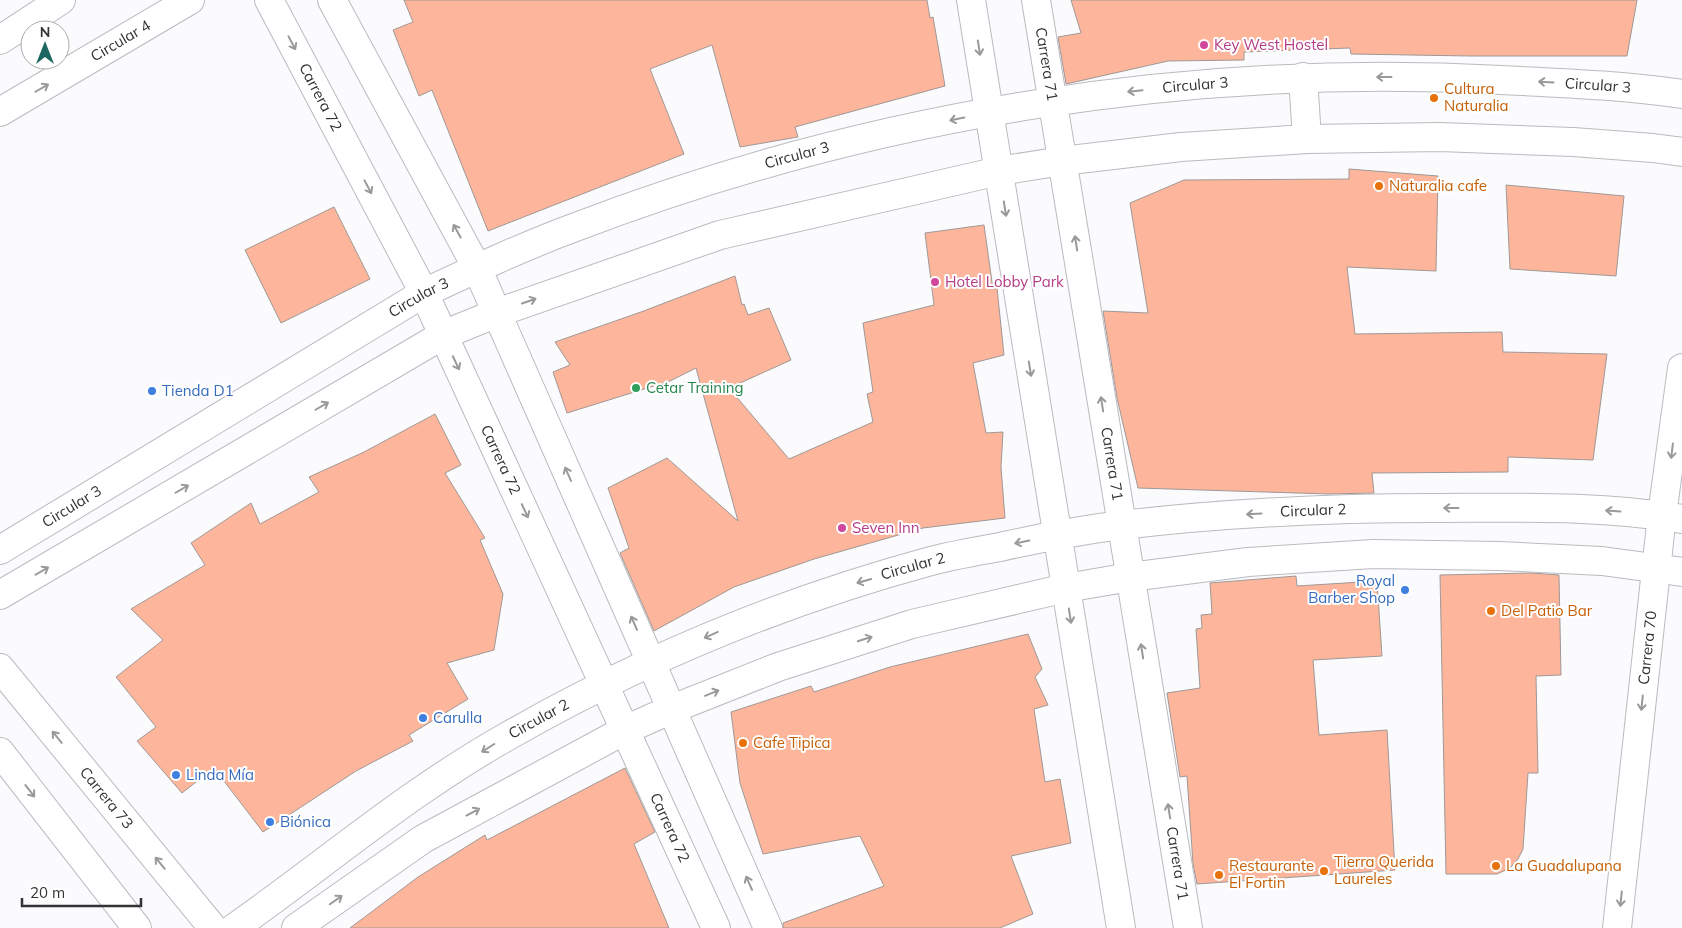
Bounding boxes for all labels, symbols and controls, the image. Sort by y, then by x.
street label: Circular 4 [87,15,154,65]
north arrow [20,20,70,70]
text: N [40,23,50,41]
street label: Carrera 71 [1032,26,1062,102]
one-way arrow [288,35,297,50]
place label: Key West Hostel [1214,35,1328,54]
marker: Key West Hostel [1198,39,1210,51]
one-way arrow [974,40,984,56]
street label: Carrera 72 [295,60,347,134]
street label: Circular 3 [1161,72,1229,97]
one-way arrow [1376,72,1392,82]
street label: Circular 3 [1564,73,1632,97]
one-way arrow [1539,78,1555,87]
place label: Cultura Naturalia [1444,79,1509,115]
one-way arrow [35,83,50,93]
one-way arrow [1127,86,1143,96]
marker: Cultura Naturalia [1428,92,1440,104]
one-way arrow [949,114,965,124]
street label: Circular 3 [762,137,831,173]
place label: Naturalia cafe [1389,176,1487,195]
one-way arrow [363,179,373,194]
marker: Naturalia cafe [1373,180,1385,192]
one-way arrow [1000,200,1010,216]
one-way arrow [452,223,462,238]
one-way arrow [1070,236,1080,252]
place label: Hotel Lobby Park [945,272,1064,291]
street label: Circular 3 [385,273,452,321]
marker: Hotel Lobby Park [929,276,941,288]
one-way arrow [521,296,537,306]
one-way arrow [452,355,462,370]
one-way arrow [1026,361,1036,377]
place label: Cetar Training [646,378,744,397]
place label: Tienda D1 [162,381,234,400]
marker: Cetar Training [630,382,642,394]
marker: Tienda D1 [146,385,158,397]
one-way arrow [1096,396,1106,412]
one-way arrow [315,401,329,411]
street label: Carrera 72 [477,422,525,497]
street label: Carrera 71 [1097,426,1128,502]
one-way arrow [1666,443,1676,459]
one-way arrow [563,467,573,482]
street label: Circular 3 [38,481,105,531]
one-way arrow [175,483,189,493]
street label: Circular 2 [1280,499,1347,521]
one-way arrow [520,503,530,518]
one-way arrow [1443,503,1460,513]
one-way arrow [1606,507,1622,516]
one-way arrow [1246,509,1262,518]
place label: Seven Inn [852,518,920,537]
marker: Seven Inn [836,522,848,534]
one-way arrow [1014,538,1030,547]
street label: Circular 2 [878,548,947,584]
one-way arrow [35,565,49,575]
place label: Royal Barber Shop [1308,571,1395,607]
one-way arrow [857,576,873,586]
marker: Royal Barber Shop [1399,584,1411,596]
place label: Del Patio Bar [1501,601,1593,620]
marker: Del Patio Bar [1485,605,1497,617]
one-way arrow [1066,607,1076,623]
street label: Carrera 70 [1634,610,1661,686]
one-way arrow [628,616,638,631]
one-way arrow [704,631,719,641]
one-way arrow [857,634,872,643]
one-way arrow [1137,643,1147,659]
one-way arrow [704,688,719,697]
street label: Circular 2 [505,694,572,743]
one-way arrow [1637,695,1647,711]
place label: Carulla [433,708,482,727]
marker: Carulla [417,712,429,724]
one-way arrow [51,731,62,744]
place label: Cafe Tipica [753,733,831,752]
marker: Cafe Tipica [737,737,749,749]
one-way arrow [482,743,496,753]
street label: Carrera 73 [76,763,138,832]
place label: Linda Mía [186,765,254,784]
marker: Linda Mía [170,769,182,781]
one-way arrow [25,784,35,798]
street label: Carrera 72 [646,790,694,865]
one-way arrow [1164,803,1174,819]
one-way arrow [465,807,480,817]
place label: Biónica [280,812,331,831]
marker: Biónica [264,816,276,828]
street label: Carrera 71 [1163,825,1193,902]
place label: Tierra Querida Laureles [1334,852,1434,888]
place label: Restaurante El Fortin [1229,856,1314,892]
place label: La Guadalupana [1506,856,1622,875]
one-way arrow [154,857,165,870]
marker: La Guadalupana [1490,860,1502,872]
marker: Tierra Querida Laureles [1318,865,1330,877]
marker: Restaurante El Fortin [1213,869,1225,881]
scale bar [22,876,141,908]
one-way arrow [743,876,753,891]
text: 20 m [30,883,65,902]
one-way arrow [1616,891,1625,907]
one-way arrow [329,895,343,905]

